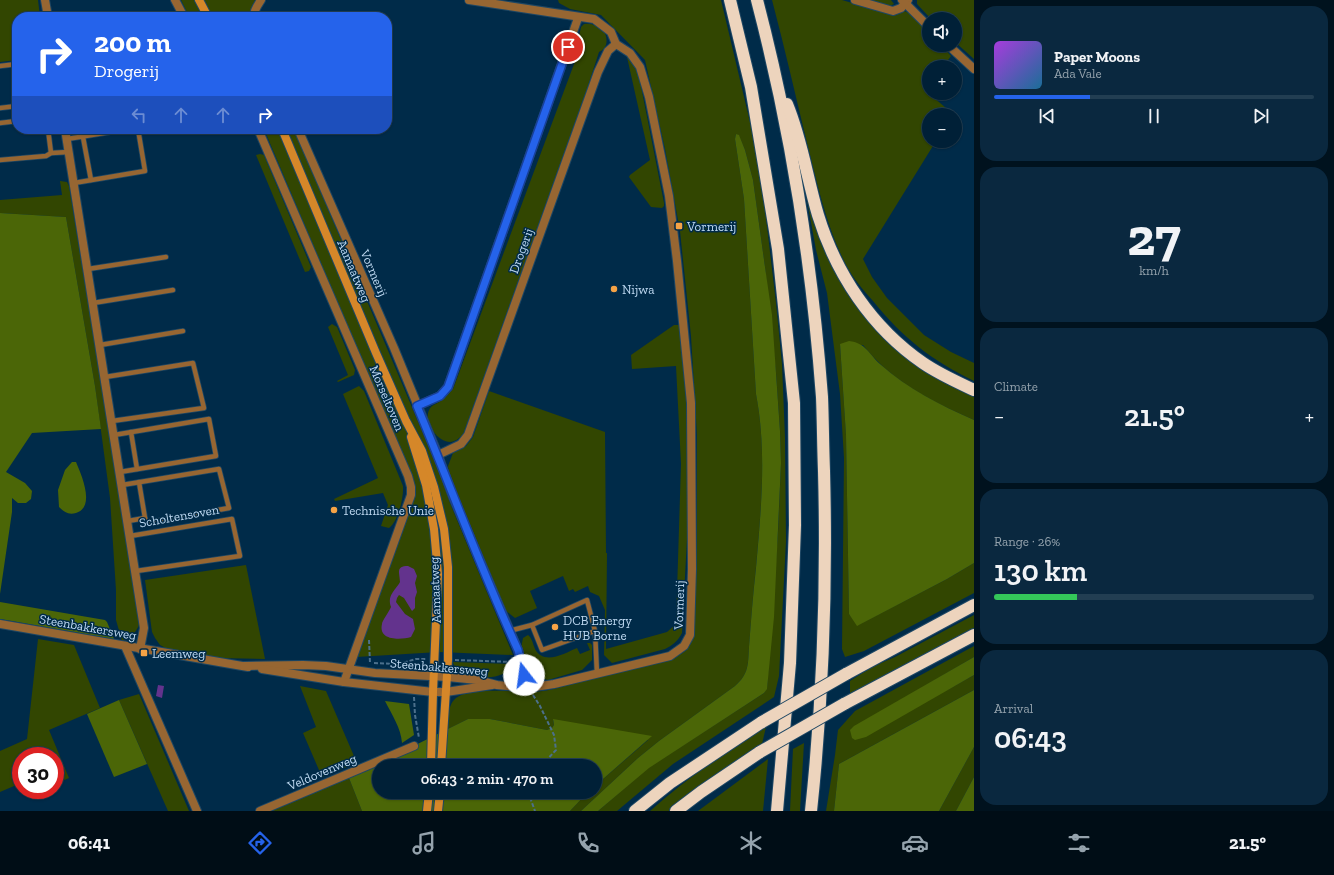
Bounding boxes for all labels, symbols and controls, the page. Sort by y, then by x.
map controls [922,12,962,148]
button: sound [922,12,962,52]
text: 200 m [94,26,171,59]
icon: right [28,28,80,80]
pin [551,30,585,64]
icon: arrive [557,36,579,58]
text: Paper Moons [1054,48,1140,66]
text: Drogerij [94,60,159,82]
button: + [922,60,962,100]
text: Ada Vale [1054,66,1102,81]
icon: left [128,104,150,126]
icon: ahead [170,104,192,126]
icon: ahead [212,104,234,126]
icon: right [254,104,276,126]
icon: previous [1036,105,1058,127]
icon: pause [1143,105,1165,127]
icon: next [1250,105,1272,127]
button: − [922,108,962,148]
text: 27 [1127,206,1181,268]
place label: Vormerij [686,219,736,235]
marker: Vormerij [674,221,684,231]
street label: Drogerij [506,226,537,276]
street label: Aamaatweg [334,238,374,304]
street label: Vormerij [356,246,391,299]
text: km/h [1139,263,1169,278]
place label: Nijwa [622,282,655,298]
marker: Nijwa [609,284,619,294]
street label: Morseltoven [366,363,408,434]
text: Climate [994,379,1038,394]
text: 21.5° [1124,398,1185,434]
text: − [994,403,1004,430]
text: + [1305,403,1314,430]
street label: Scholtensoven [138,502,221,530]
place label: Technische Unie [342,503,434,518]
marker: Technische Unie [329,505,339,515]
text: Range · 26% [994,534,1060,549]
text: 130 km [994,553,1087,589]
street label: Aamaatweg [426,557,444,623]
street label: Vormerij [671,580,688,631]
street label: Steenbakkersweg [38,611,138,643]
place label: DCB Energy HUB Borne [563,613,632,643]
marker: DCB Energy HUB Borne [550,622,560,632]
place label: Leemweg [152,646,205,661]
marker: Leemweg [139,648,149,658]
position arrow [503,654,545,696]
street label: Steenbakkersweg [389,655,489,679]
text: Arrival [994,701,1033,716]
text: 06:43 [994,720,1067,756]
speed limit sign: 30 [12,747,64,799]
street label: Veldovenweg [284,751,359,794]
text: 06:43 · 2 min · 470 m [421,770,553,788]
icon: directions [246,829,274,857]
icon: music [410,829,438,857]
icon: phone [574,829,602,857]
icon: climate [737,829,765,857]
icon: car [901,829,929,857]
icon: filters [1065,829,1093,857]
text: 06:41 [68,832,110,854]
text: 21.5° [1229,832,1266,854]

